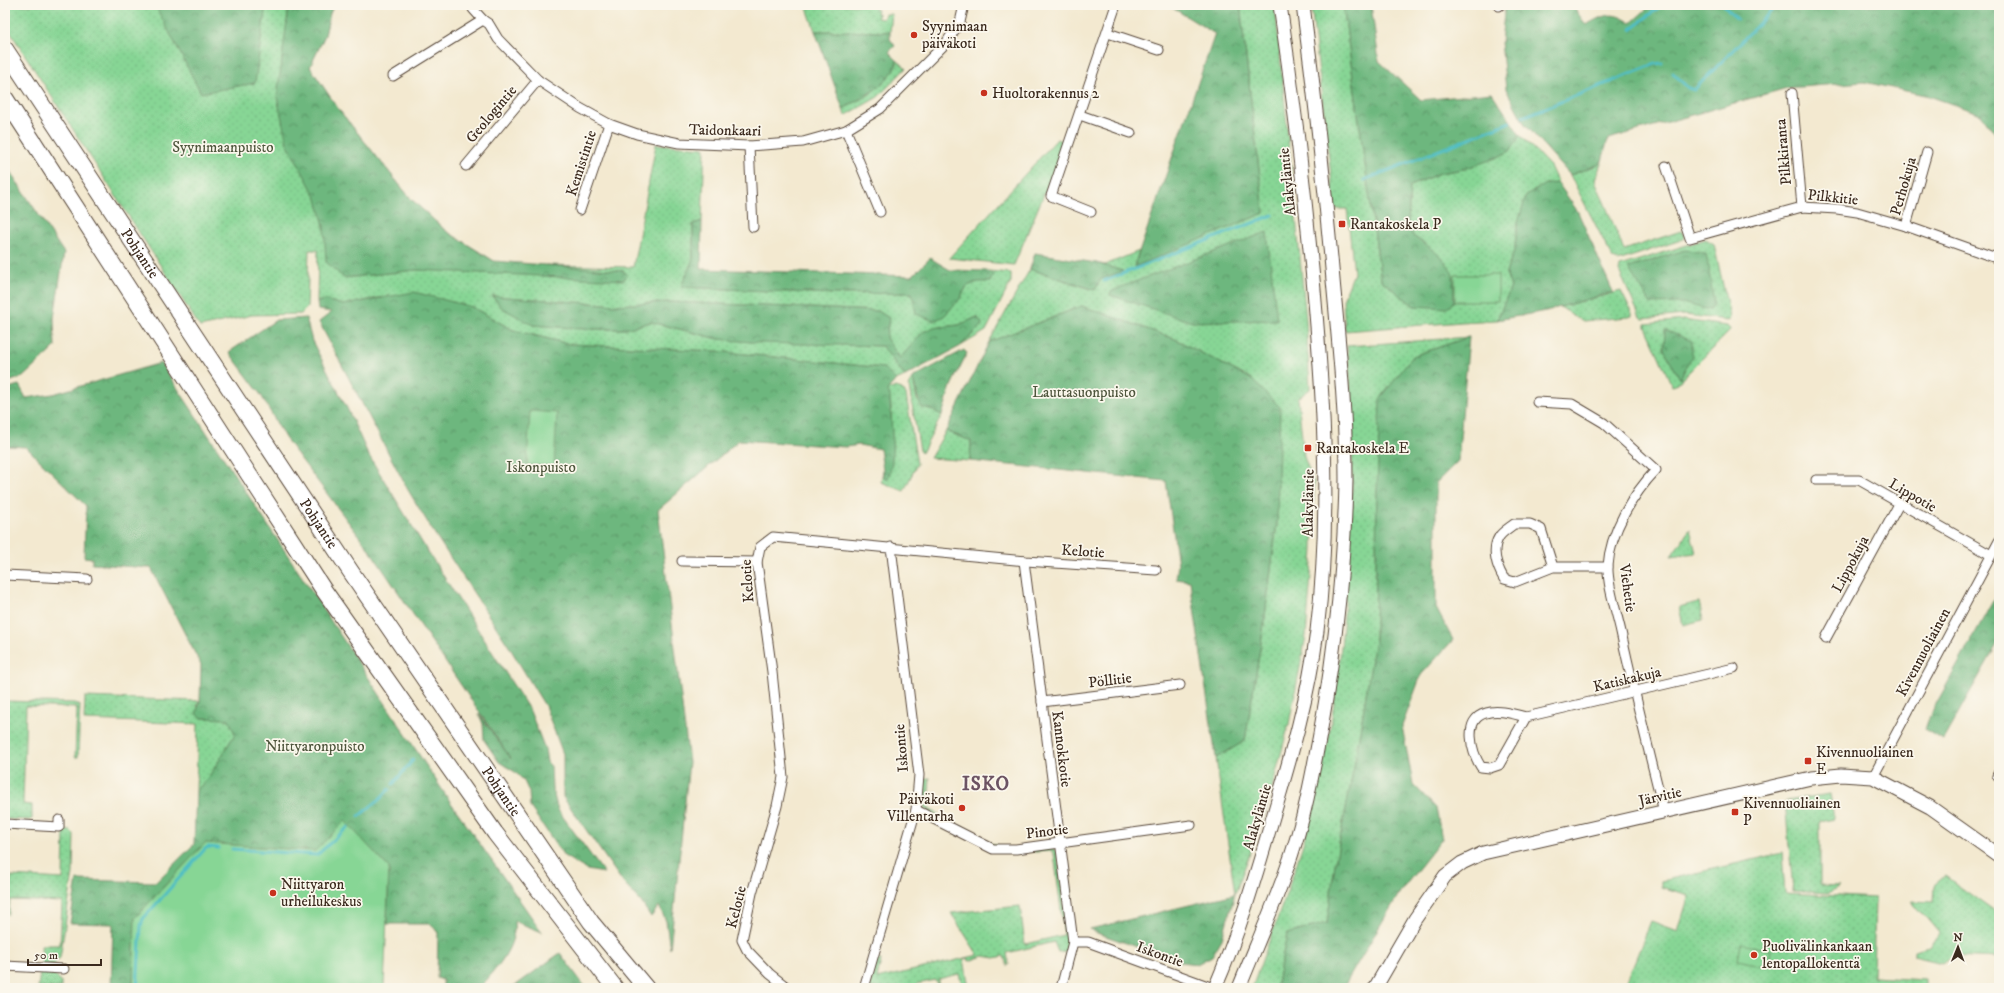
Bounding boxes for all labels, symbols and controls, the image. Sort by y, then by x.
place label: Syynimaan päiväkoti [921,17,988,53]
marker: Syynimaan päiväkoti [909,30,919,40]
street label: Geologintie [462,82,521,147]
place label: Huoltorakennus 2 [992,84,1100,103]
marker: Huoltorakennus 2 [979,88,989,98]
street label: Pilkkiranta [1771,117,1796,186]
street label: Taidonkaari [689,120,762,141]
street label: Kemistintie [562,128,601,198]
park label: Syynimaanpuisto [172,138,274,157]
street label: Alakyläntie [1274,147,1301,217]
street label: Perhokuja [1886,154,1921,218]
street label: Pilkkitie [1807,185,1859,210]
place label: Rantakoskela P [1350,215,1441,234]
marker: Rantakoskela P [1337,219,1347,229]
street label: Pohjantie [116,225,163,282]
park label: Lauttasuonpuisto [1032,383,1136,402]
place label: Rantakoskela E [1316,439,1409,458]
marker: Rantakoskela E [1303,443,1313,453]
park label: Iskonpuisto [506,458,576,477]
street label: Alakyläntie [1298,469,1319,537]
street label: Lippotie [1886,474,1940,517]
street label: Pohjantie [295,495,342,553]
street label: Lippokuja [1828,532,1874,596]
street label: Kelotie [1061,541,1105,562]
street label: Kelotie [737,559,758,603]
street label: Viehetie [1615,562,1640,613]
street label: Kivennuoliainen [1892,605,1955,700]
street label: Katiskakuja [1591,662,1663,697]
street label: Pöllitie [1087,668,1133,693]
street label: Kannokkotie [1047,710,1076,788]
street label: Iskontie [890,723,913,773]
park label: Niittyaronpuisto [265,737,365,756]
place label: Kivennuoliainen E [1816,743,1914,779]
marker: Kivennuoliainen E [1803,756,1813,766]
street label: Pohjantie [477,763,525,820]
district label: ISKO [962,773,1010,796]
street label: Alakyläntie [1239,782,1276,853]
street label: Järvitie [1635,782,1683,811]
place label: Päiväkoti Villentarha [886,790,955,826]
place label: Kivennuoliainen P [1743,794,1841,830]
marker: Päiväkoti Villentarha [957,803,967,813]
marker: Kivennuoliainen P [1730,807,1740,817]
street label: Pinotie [1025,819,1069,844]
place label: Niittyaron urheilukeskus [281,875,362,911]
street label: Kelotie [722,884,751,930]
marker: Niittyaron urheilukeskus [268,888,278,898]
north arrow [1938,927,1978,967]
text: N [1954,931,1963,945]
street label: Iskontie [1134,937,1186,972]
place label: Puolivälinkankaan lentopallokenttä [1762,937,1873,973]
scale bar [28,941,101,967]
text: 50 m [34,948,58,963]
marker: Puolivälinkankaan lentopallokenttä [1749,950,1759,960]

